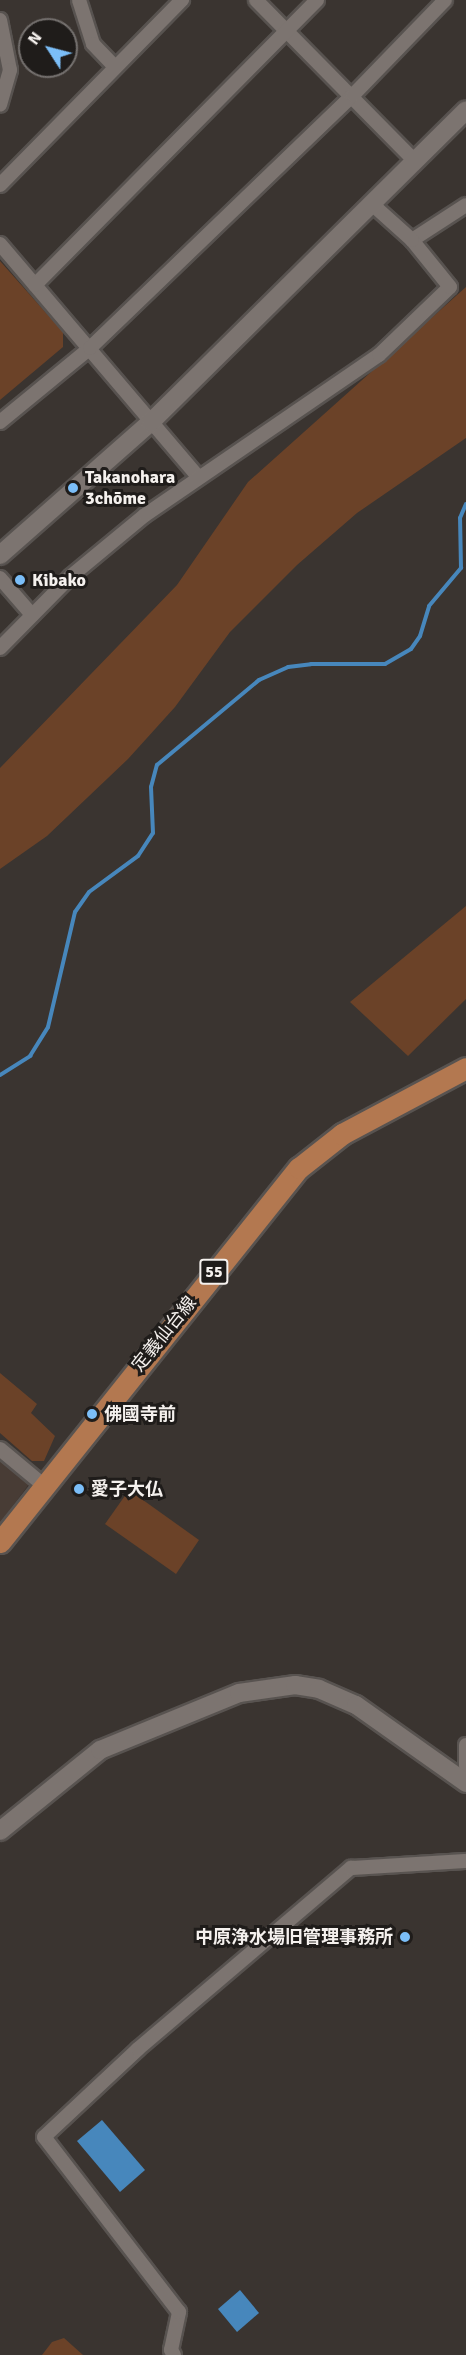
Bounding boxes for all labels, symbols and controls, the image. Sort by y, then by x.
north arrow [18,18,78,78]
text: N [24,28,46,49]
place label: Takanohara 3chōme [85,467,175,510]
marker: Takanohara 3chōme [66,481,80,495]
place label: Kibako [32,569,86,591]
marker: Kibako [13,573,27,587]
road number: 55 [199,1259,229,1285]
street label: 定義仙台線 [127,1292,201,1376]
place label: 佛國寺前 [104,1403,176,1425]
marker: 佛國寺前 [85,1407,99,1421]
place label: 愛子大仏 [91,1478,163,1500]
marker: 愛子大仏 [72,1482,86,1496]
place label: 中原浄水場旧管理事務所 [195,1926,393,1948]
marker: 中原浄水場旧管理事務所 [398,1930,412,1944]

